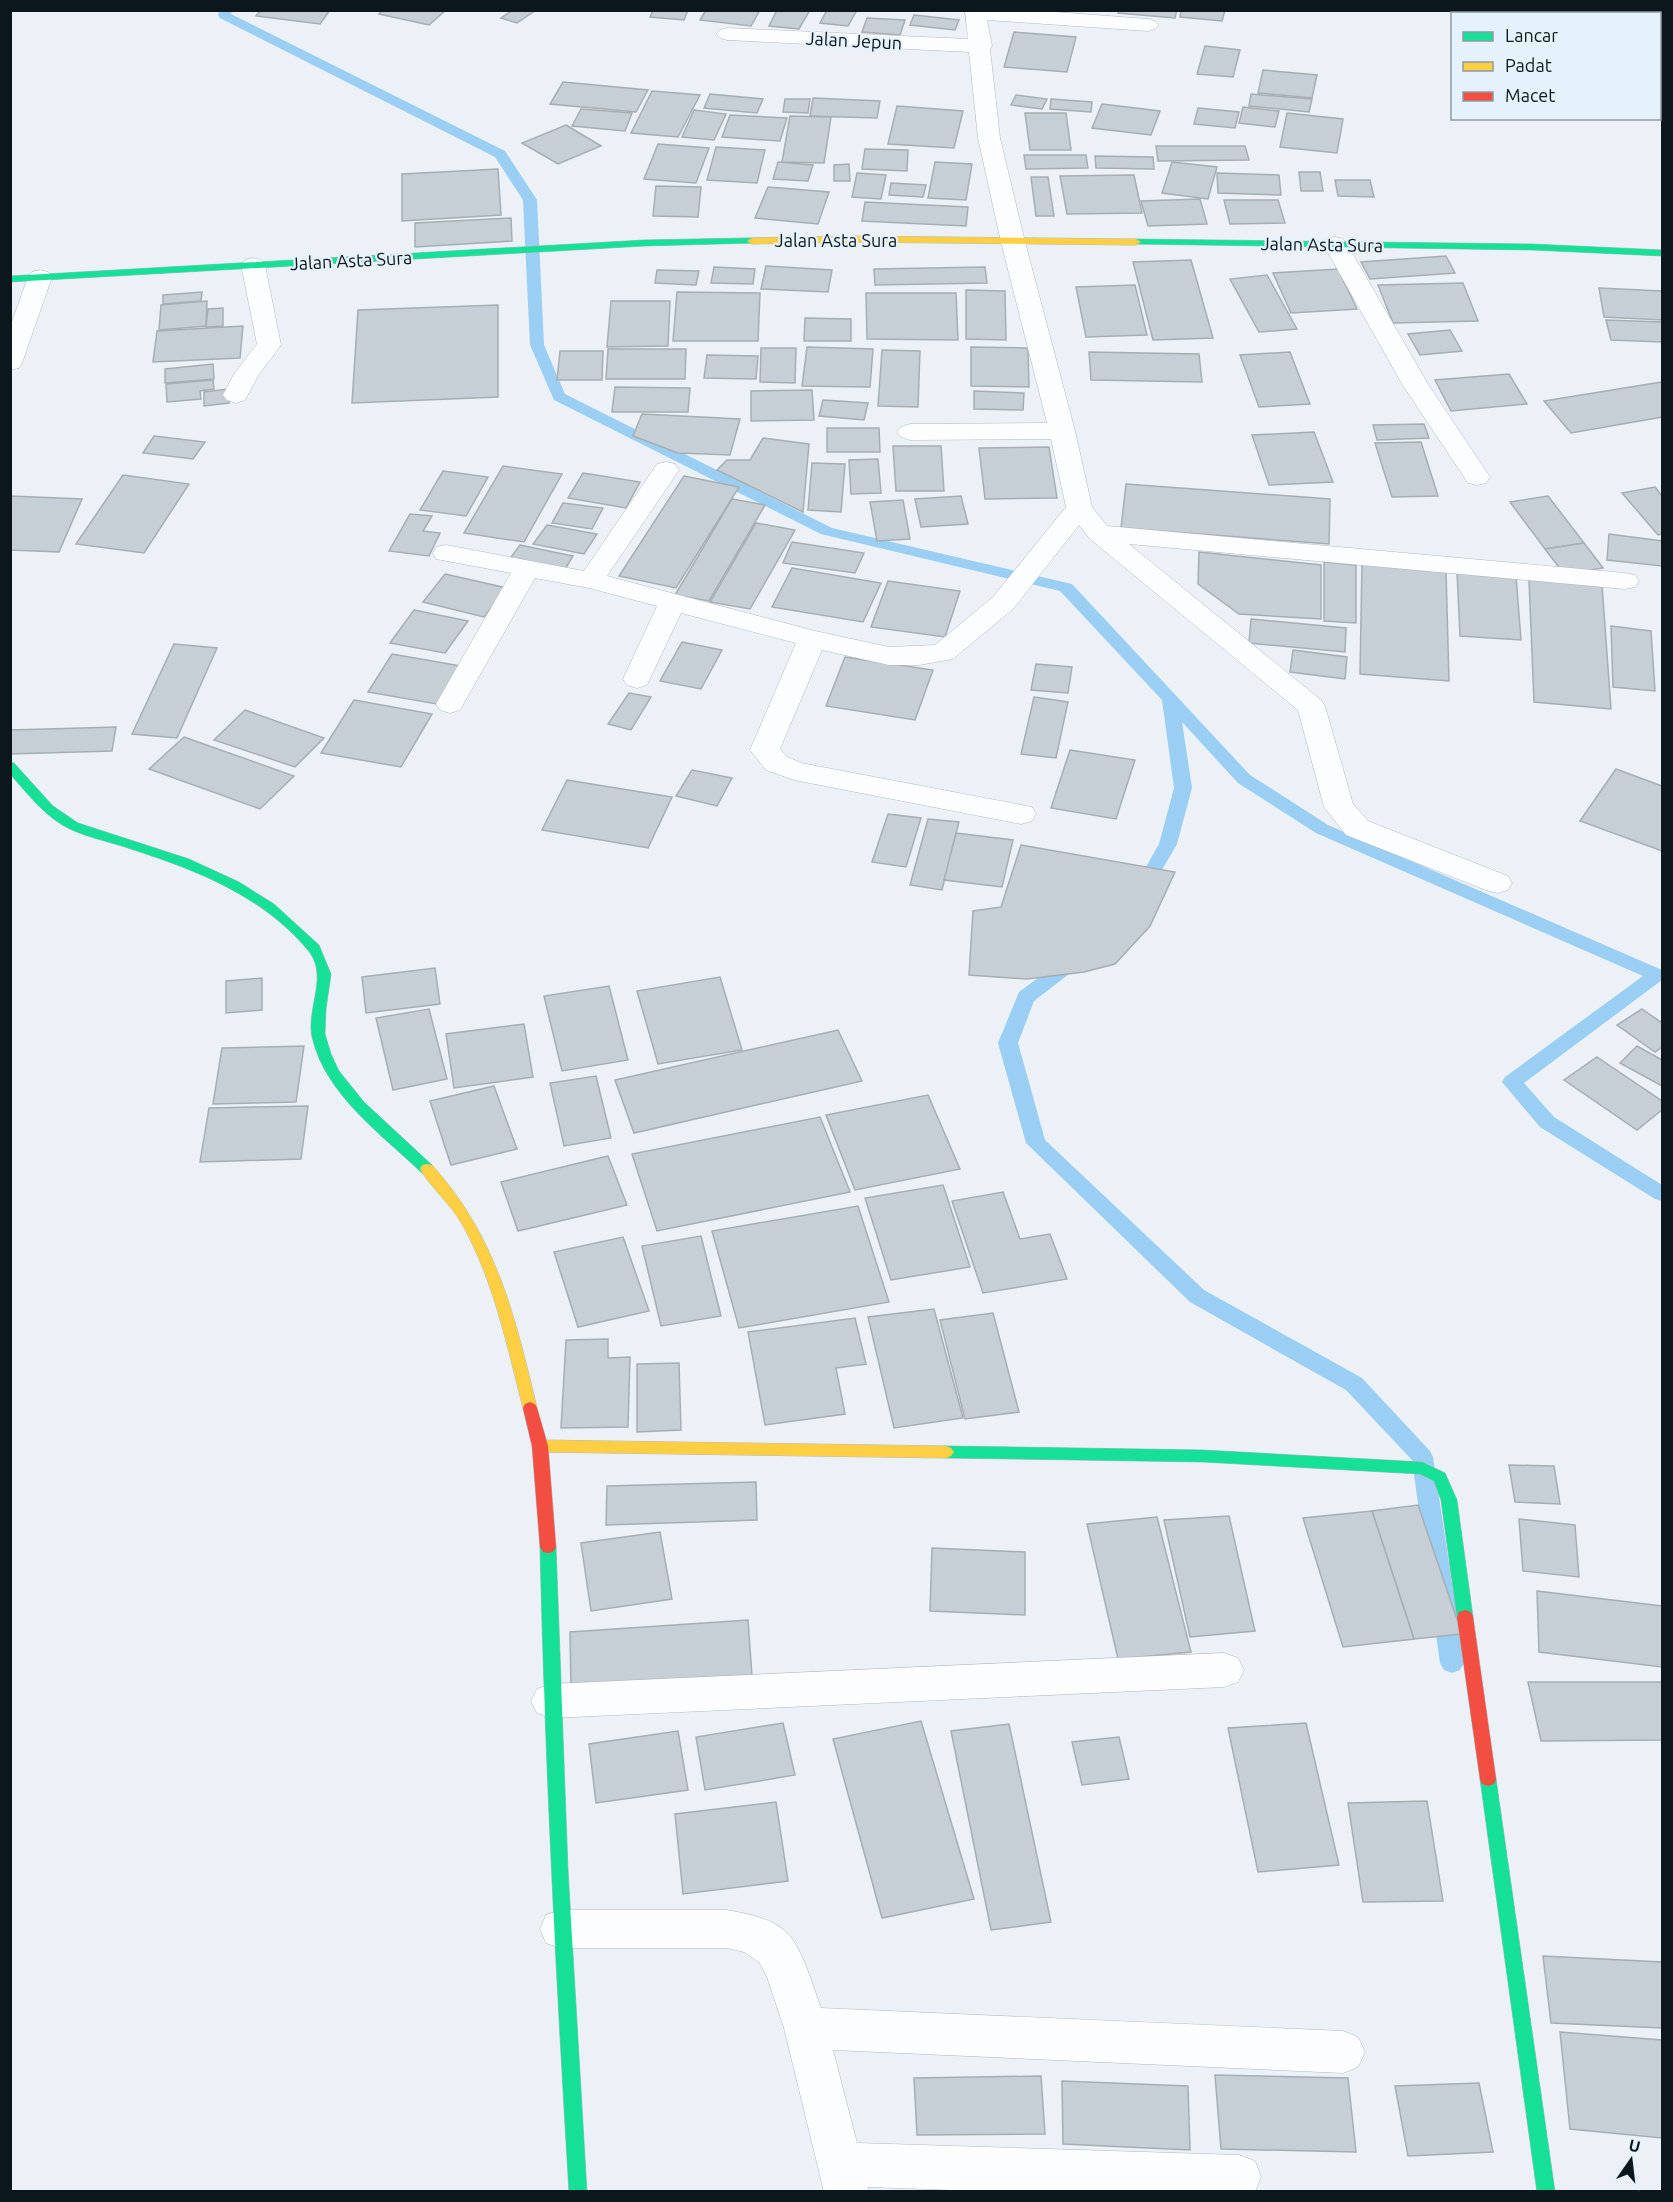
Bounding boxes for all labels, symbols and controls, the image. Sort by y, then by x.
legend [1451,12,1661,120]
text: Lancar [1505,25,1558,45]
street label: Jalan Jepun [805,27,903,53]
text: Padat [1505,55,1552,75]
text: Macet [1505,85,1555,105]
street label: Jalan Asta Sura [775,230,897,250]
street label: Jalan Asta Sura [1261,233,1383,255]
street label: Jalan Asta Sura [289,247,413,273]
north arrow [1601,2130,1661,2190]
text: U [1627,2135,1642,2156]

